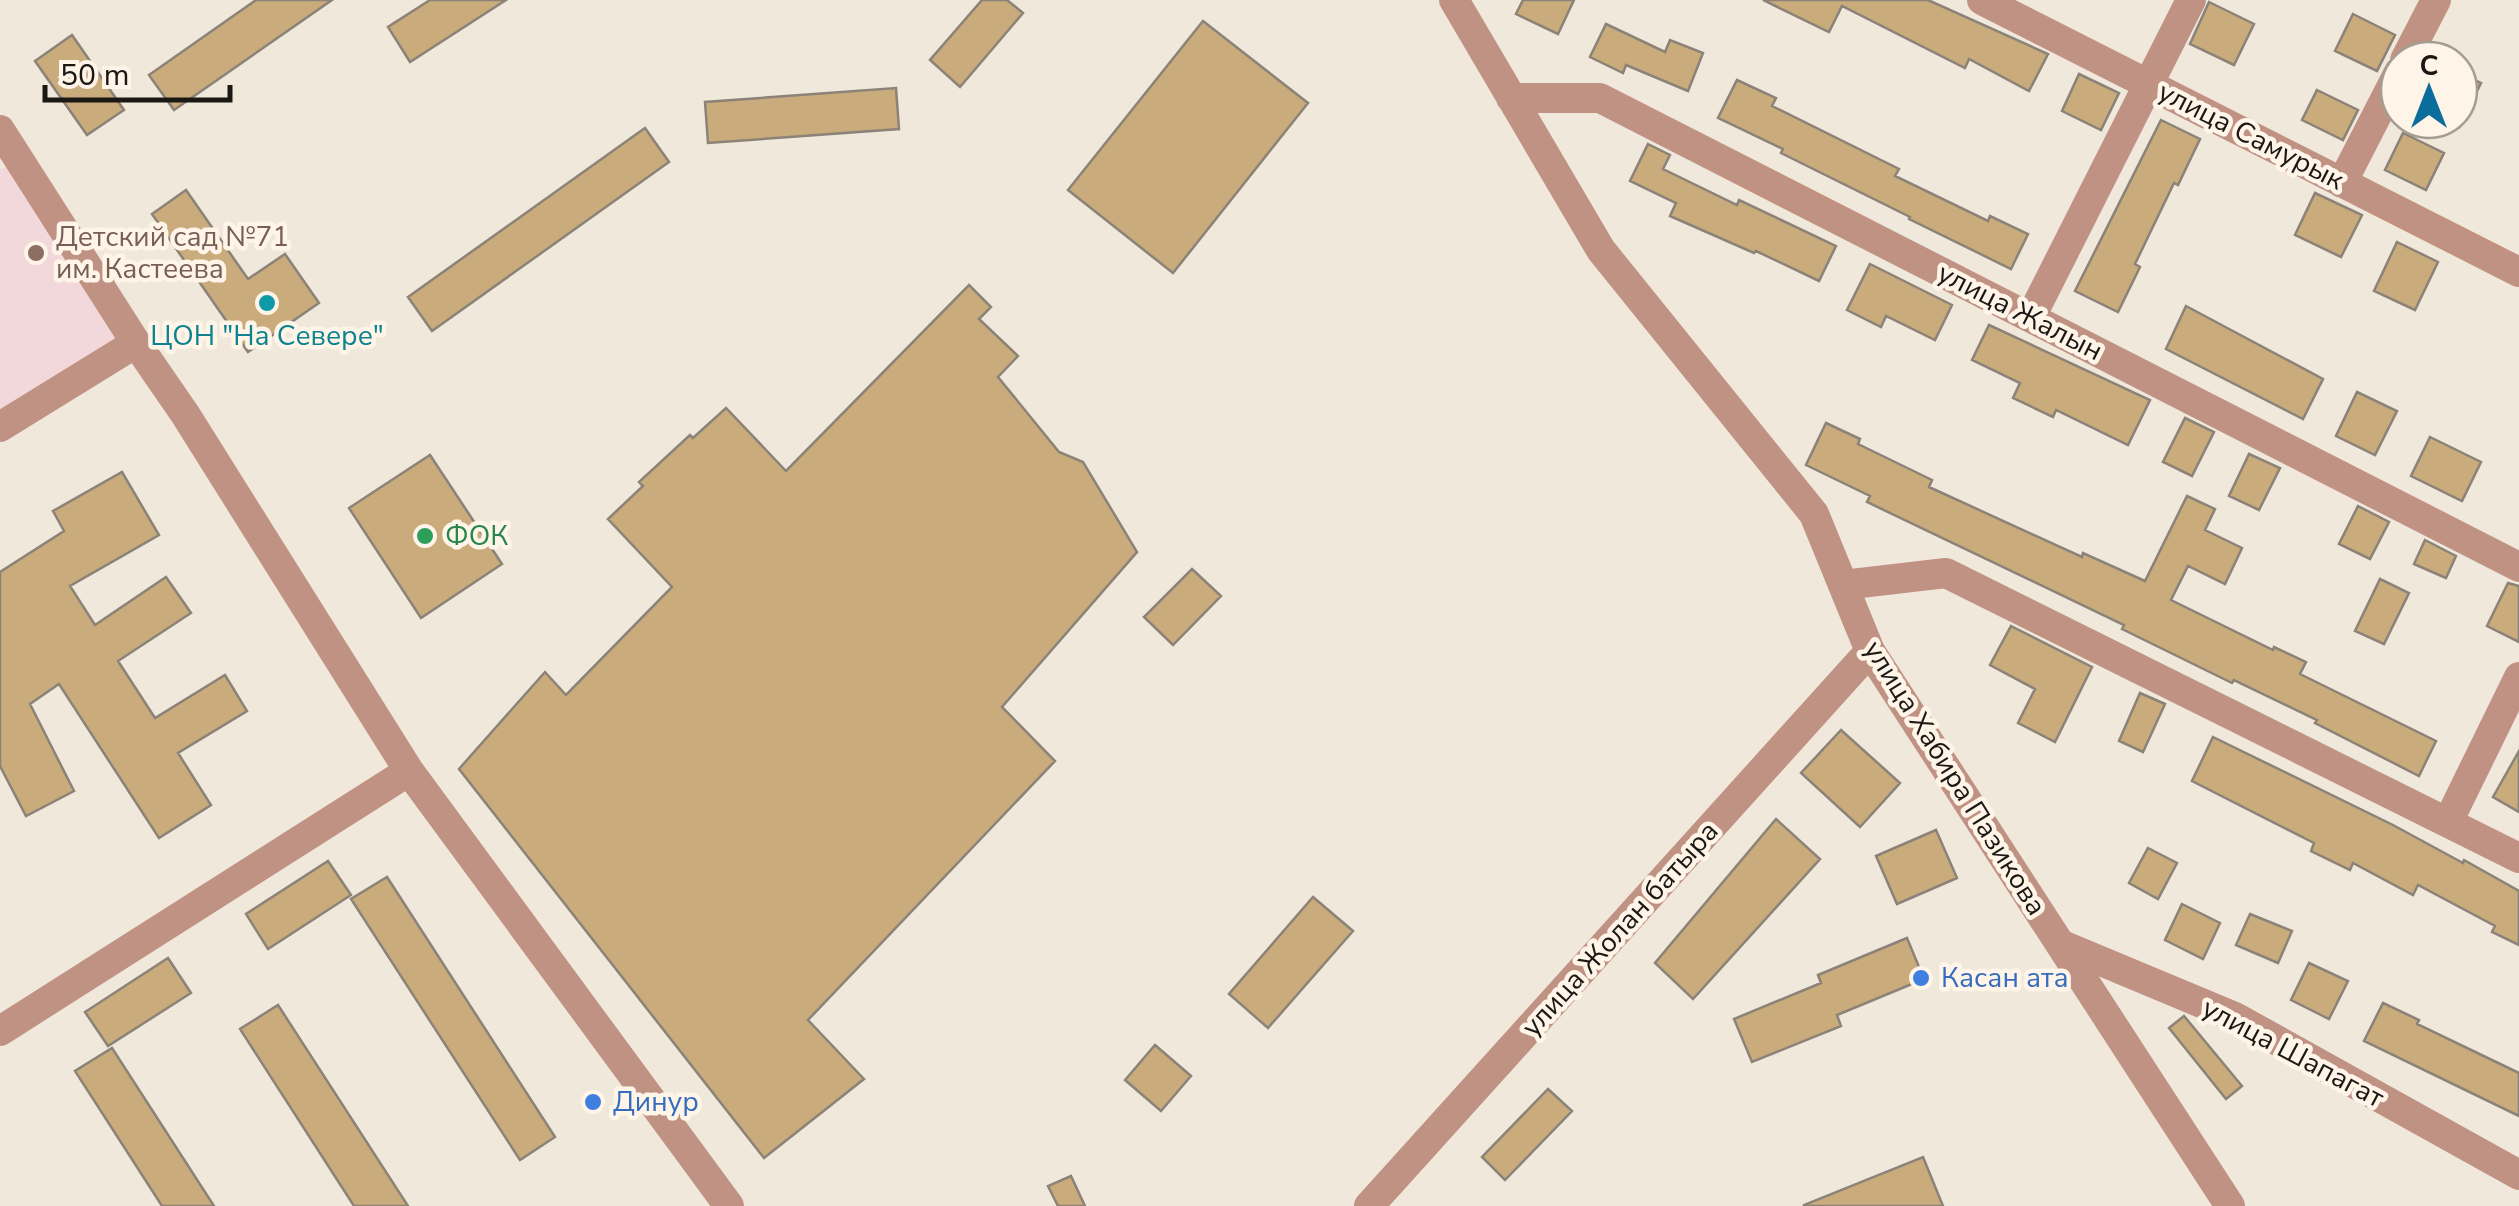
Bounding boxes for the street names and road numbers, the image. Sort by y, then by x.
street label: улица Самурык [2152,73,2351,199]
street label: улица Жалын [1931,254,2109,370]
street label: улица Хабира Пазикова [1855,633,2055,923]
street label: улица Жолан батыра [1513,813,1727,1045]
street label: улица Шапагат [2195,989,2391,1117]

